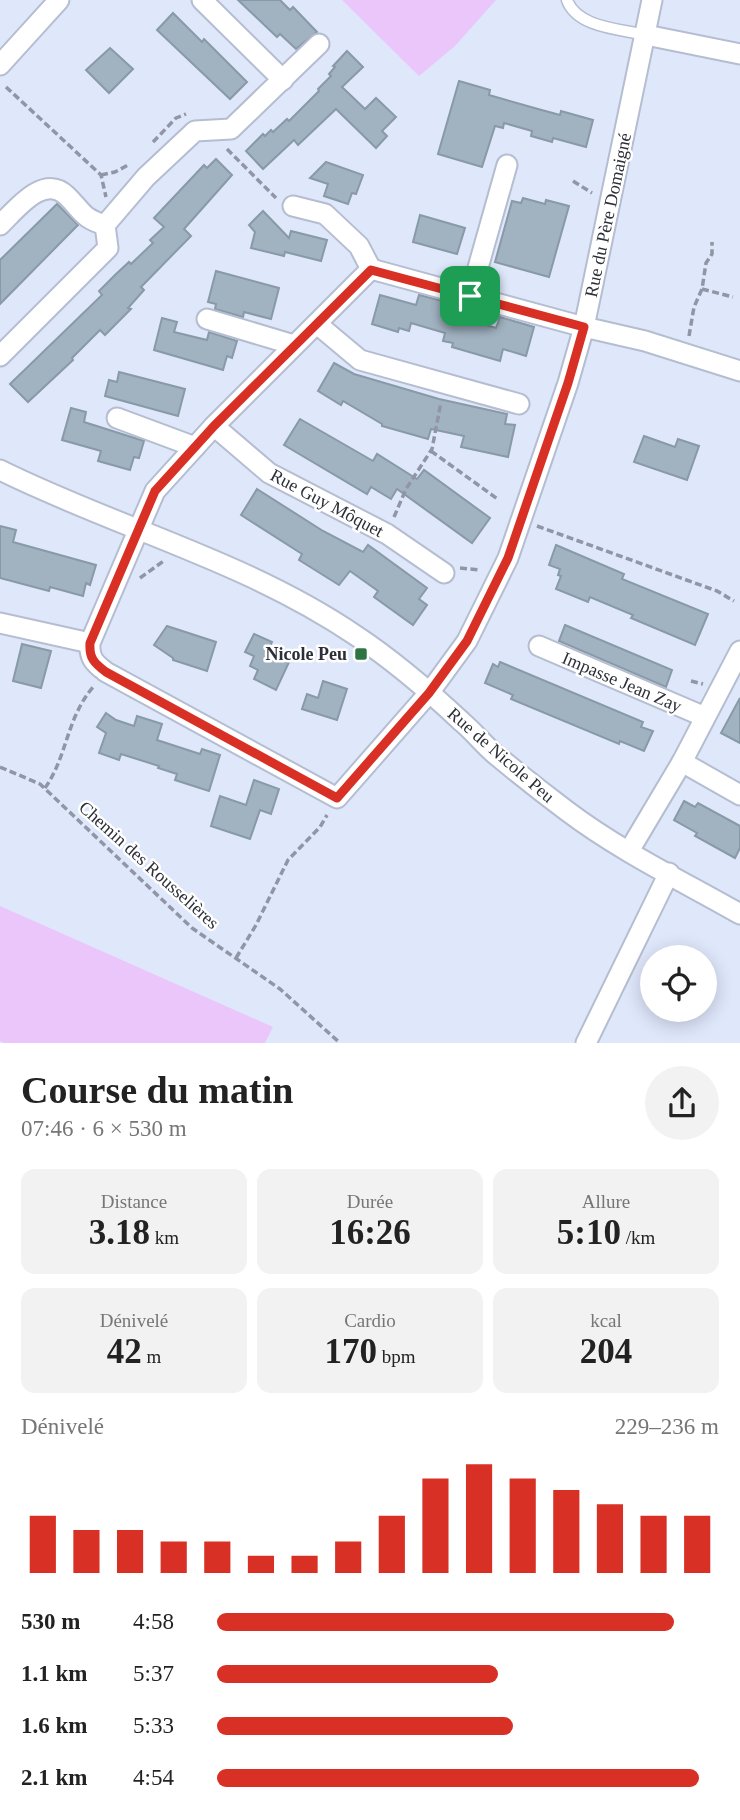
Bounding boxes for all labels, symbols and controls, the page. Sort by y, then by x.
street label: Rue du Père Domaigné [581,131,635,299]
pin [440,266,500,326]
icon: arrive [451,277,489,315]
street label: Rue Guy Môquet [267,465,387,541]
place label: Nicole Peu [266,644,347,664]
marker: Nicole Peu [353,646,369,662]
street label: Impasse Jean Zay [559,648,685,716]
street label: Rue de Nicole Peu [444,703,558,807]
street label: Chemin des Rousselières [75,797,223,933]
map controls [640,945,717,1022]
button: locate [640,945,717,1022]
button: share [645,1066,719,1140]
text: Course du matin [21,1069,293,1111]
text: 07:46 · 6 × 530 m [21,1116,187,1141]
text: Distance [101,1191,167,1212]
text: Durée [347,1191,393,1212]
text: Allure [582,1191,630,1212]
text: 3.18 [89,1213,150,1252]
text: 16:26 [329,1213,411,1252]
text: 5:10 [557,1213,621,1252]
text: km [150,1227,179,1248]
text: /km [621,1227,655,1248]
text: Dénivelé [100,1310,168,1331]
text: Cardio [344,1310,396,1331]
text: kcal [590,1310,622,1331]
text: 42 [107,1332,142,1371]
text: 170 [324,1332,377,1371]
text: 204 [580,1332,632,1371]
text: m [142,1346,161,1367]
text: bpm [377,1346,416,1367]
text: Dénivelé [21,1414,104,1439]
text: 229–236 m [615,1414,719,1439]
text: 530 m [21,1609,80,1634]
text: 4:58 [133,1609,174,1634]
text: 1.1 km [21,1661,87,1686]
text: 5:37 [133,1661,174,1686]
text: 1.6 km [21,1713,87,1738]
text: 5:33 [133,1713,174,1738]
text: 2.1 km [21,1765,87,1790]
text: 4:54 [133,1765,174,1790]

